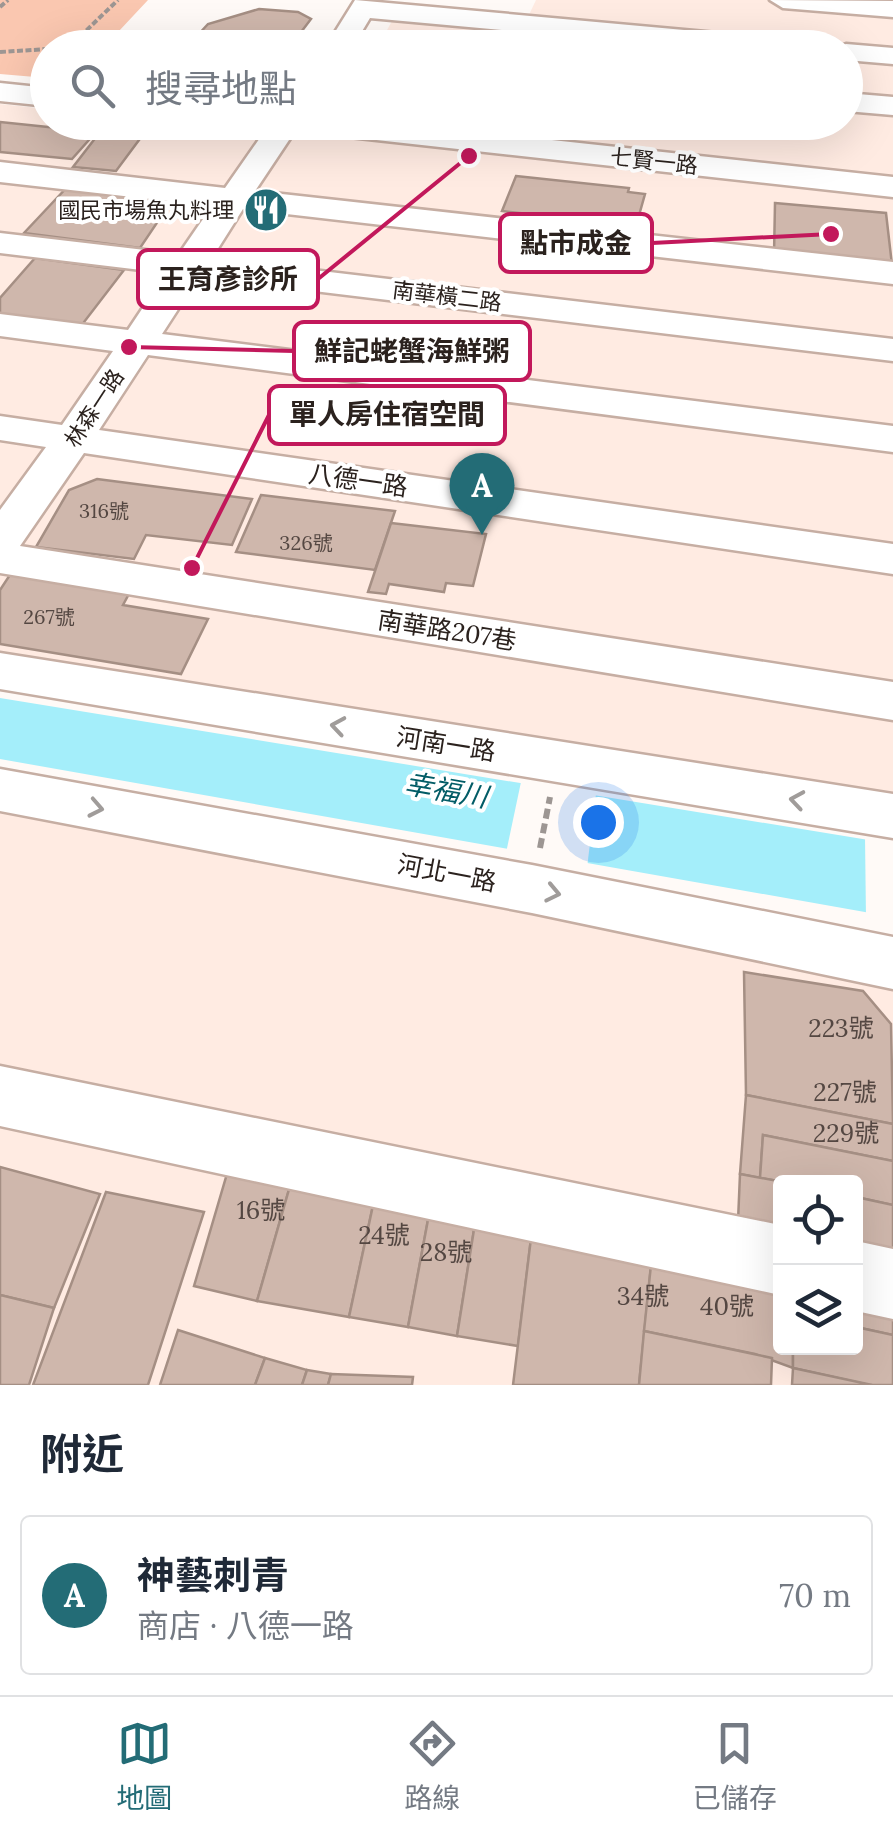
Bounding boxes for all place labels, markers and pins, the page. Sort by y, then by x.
restaurant icon: 國民市場魚丸料理 [243,187,289,233]
place label: 國民市場魚丸料理 [58,196,234,224]
callout: 點市成金 [500,214,652,272]
callout: 王育彥診所 [138,250,318,308]
callout: 鮮記蛯蟹海鮮粥 [294,322,530,380]
callout: 單人房住宿空間 [269,386,505,444]
pin: A [450,452,514,535]

